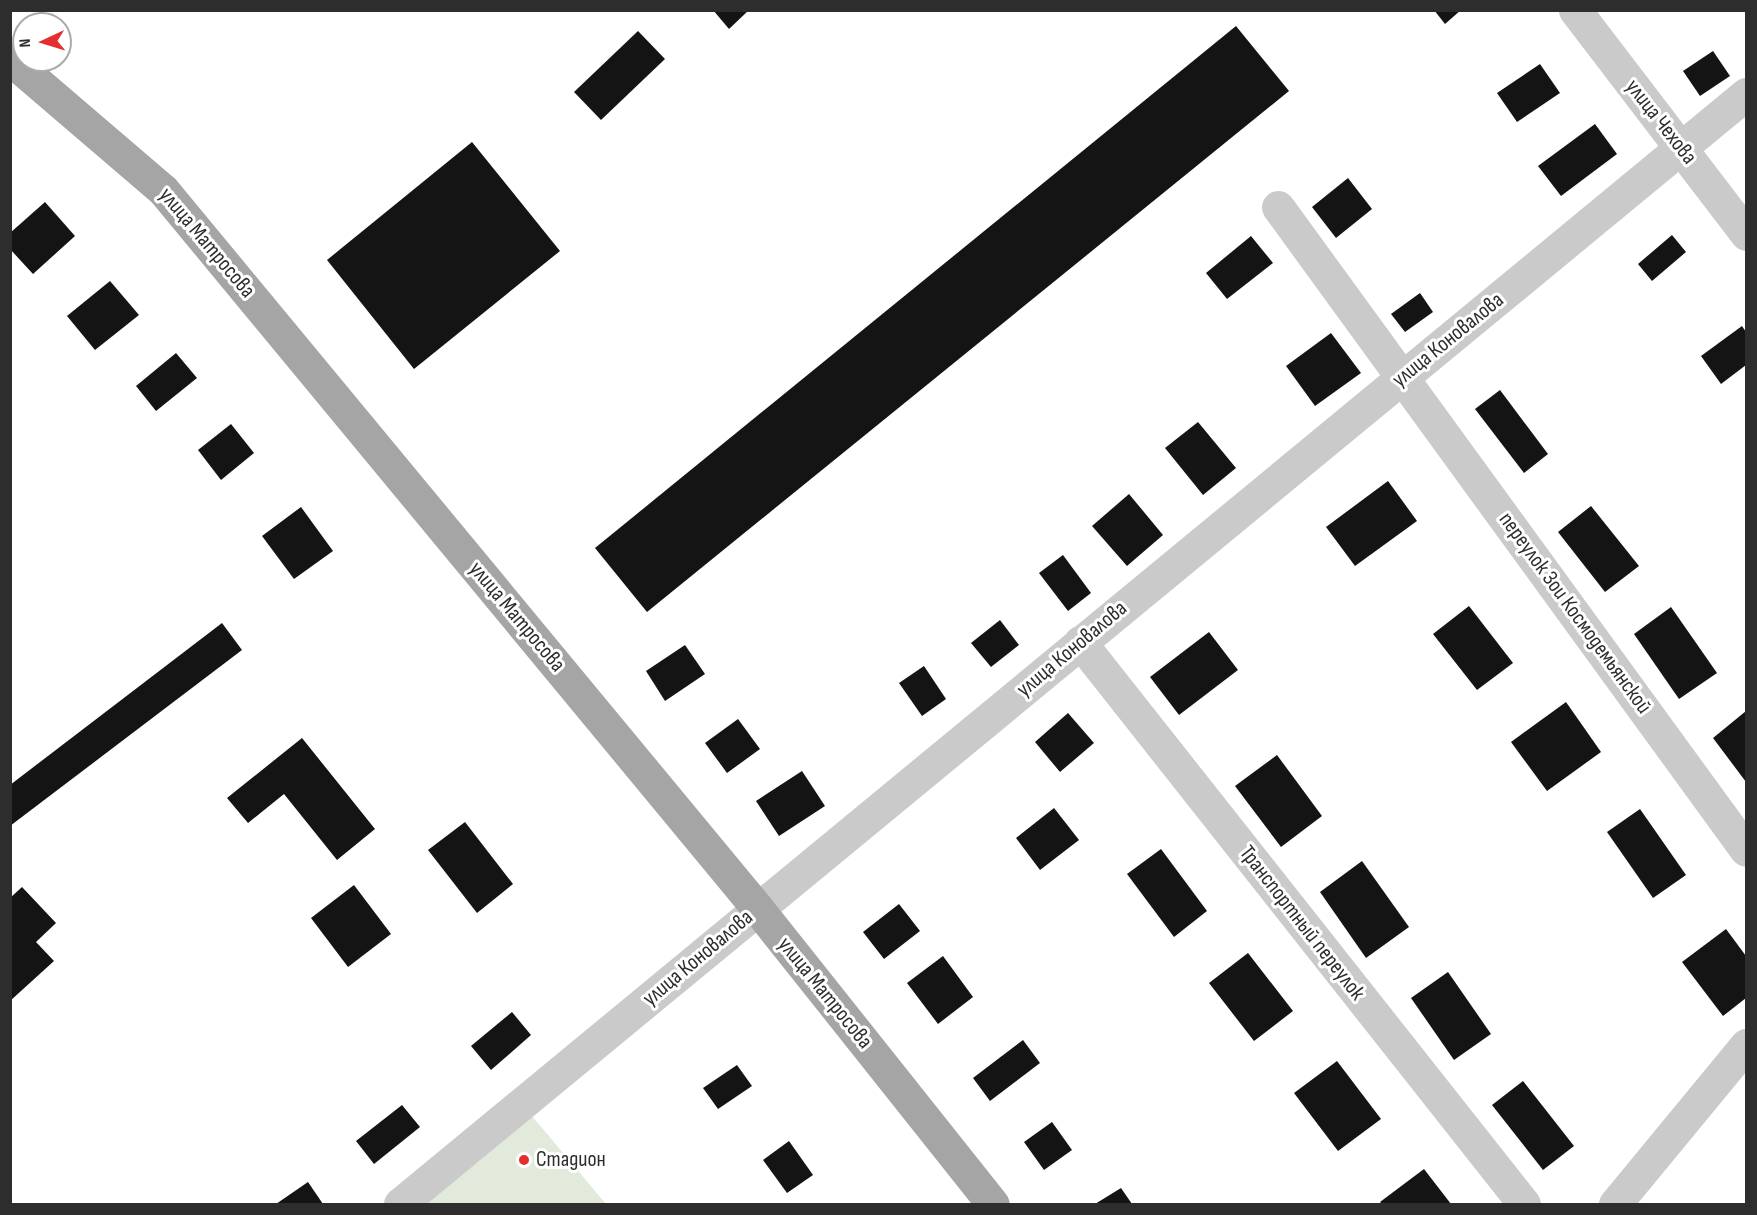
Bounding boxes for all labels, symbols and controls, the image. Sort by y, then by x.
north arrow [12,12,72,72]
text: N [16,38,35,48]
street label: улица Чехова [1620,74,1702,170]
street label: улица Матросова [153,183,261,303]
street label: улица Коновалова [1387,287,1509,393]
street label: переулок Зои Космодемьянской [1493,507,1657,719]
street label: улица Матросова [463,557,571,677]
street label: улица Коновалова [1012,595,1132,703]
street label: Транспортный переулок [1234,841,1370,1005]
street label: улица Коновалова [638,904,758,1012]
street label: улица Матросова [772,932,878,1054]
place label: Стадион [536,1147,606,1173]
marker: Стадион [517,1153,531,1167]

